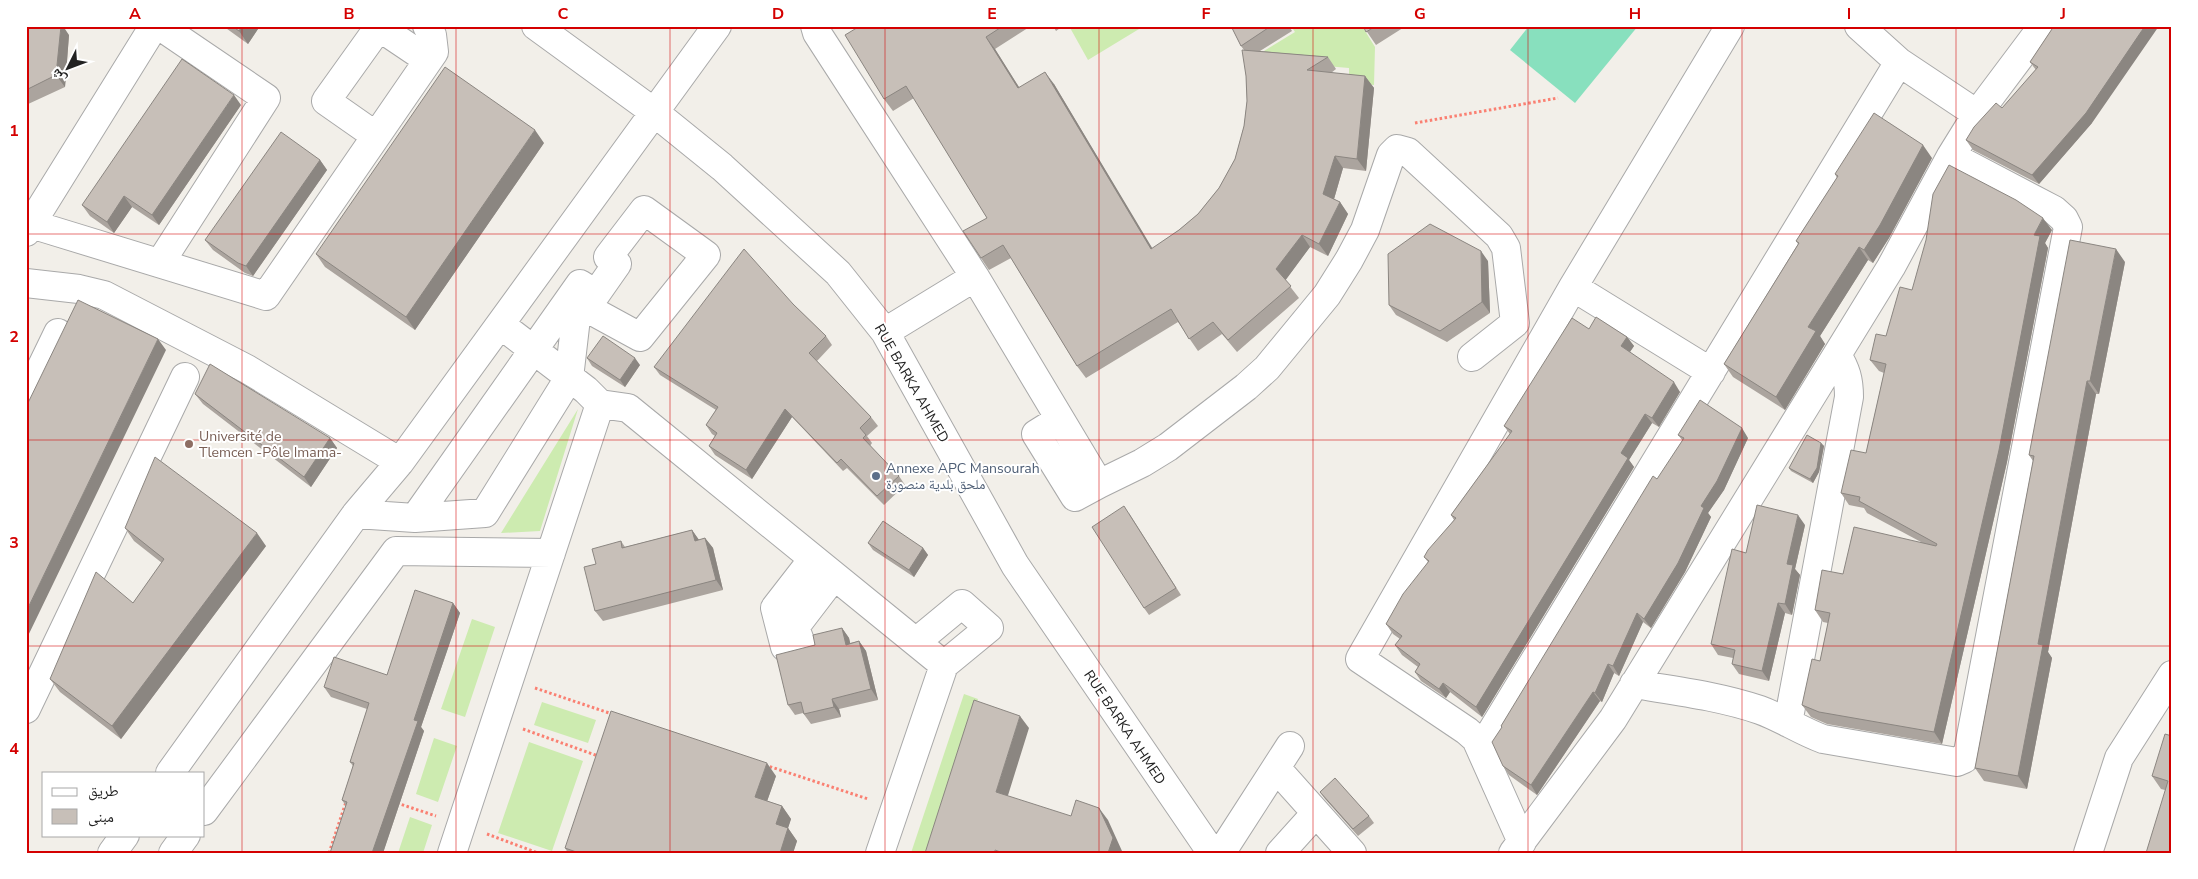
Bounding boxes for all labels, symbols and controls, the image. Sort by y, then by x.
text: A [129,3,141,25]
text: B [343,3,355,25]
text: C [558,3,569,25]
text: D [772,3,784,25]
text: E [987,3,997,25]
text: F [1202,3,1211,25]
text: G [1414,3,1426,25]
text: H [1629,3,1641,25]
text: I [1847,3,1851,25]
text: J [2059,3,2066,25]
north arrow [42,42,92,92]
text: ش [47,64,71,88]
text: 1 [9,120,19,142]
street label: RUE BARKA AHMED [870,321,953,446]
text: 2 [9,326,19,348]
place label: Université de Tlemcen -Pôle Imama- [199,427,342,462]
marker: Université de Tlemcen -Pôle Imama- [183,438,195,450]
place label: Annexe APC Mansourah ملحق بلدية منصورة [886,459,1040,494]
marker: Annexe APC Mansourah ملحق بلدية منصورة [870,470,882,482]
text: 3 [9,532,19,554]
street label: RUE BARKA AHMED [1079,667,1170,788]
text: 4 [9,738,19,760]
legend [42,772,205,836]
text: طريق [88,781,119,801]
text: مبنى [88,807,114,827]

